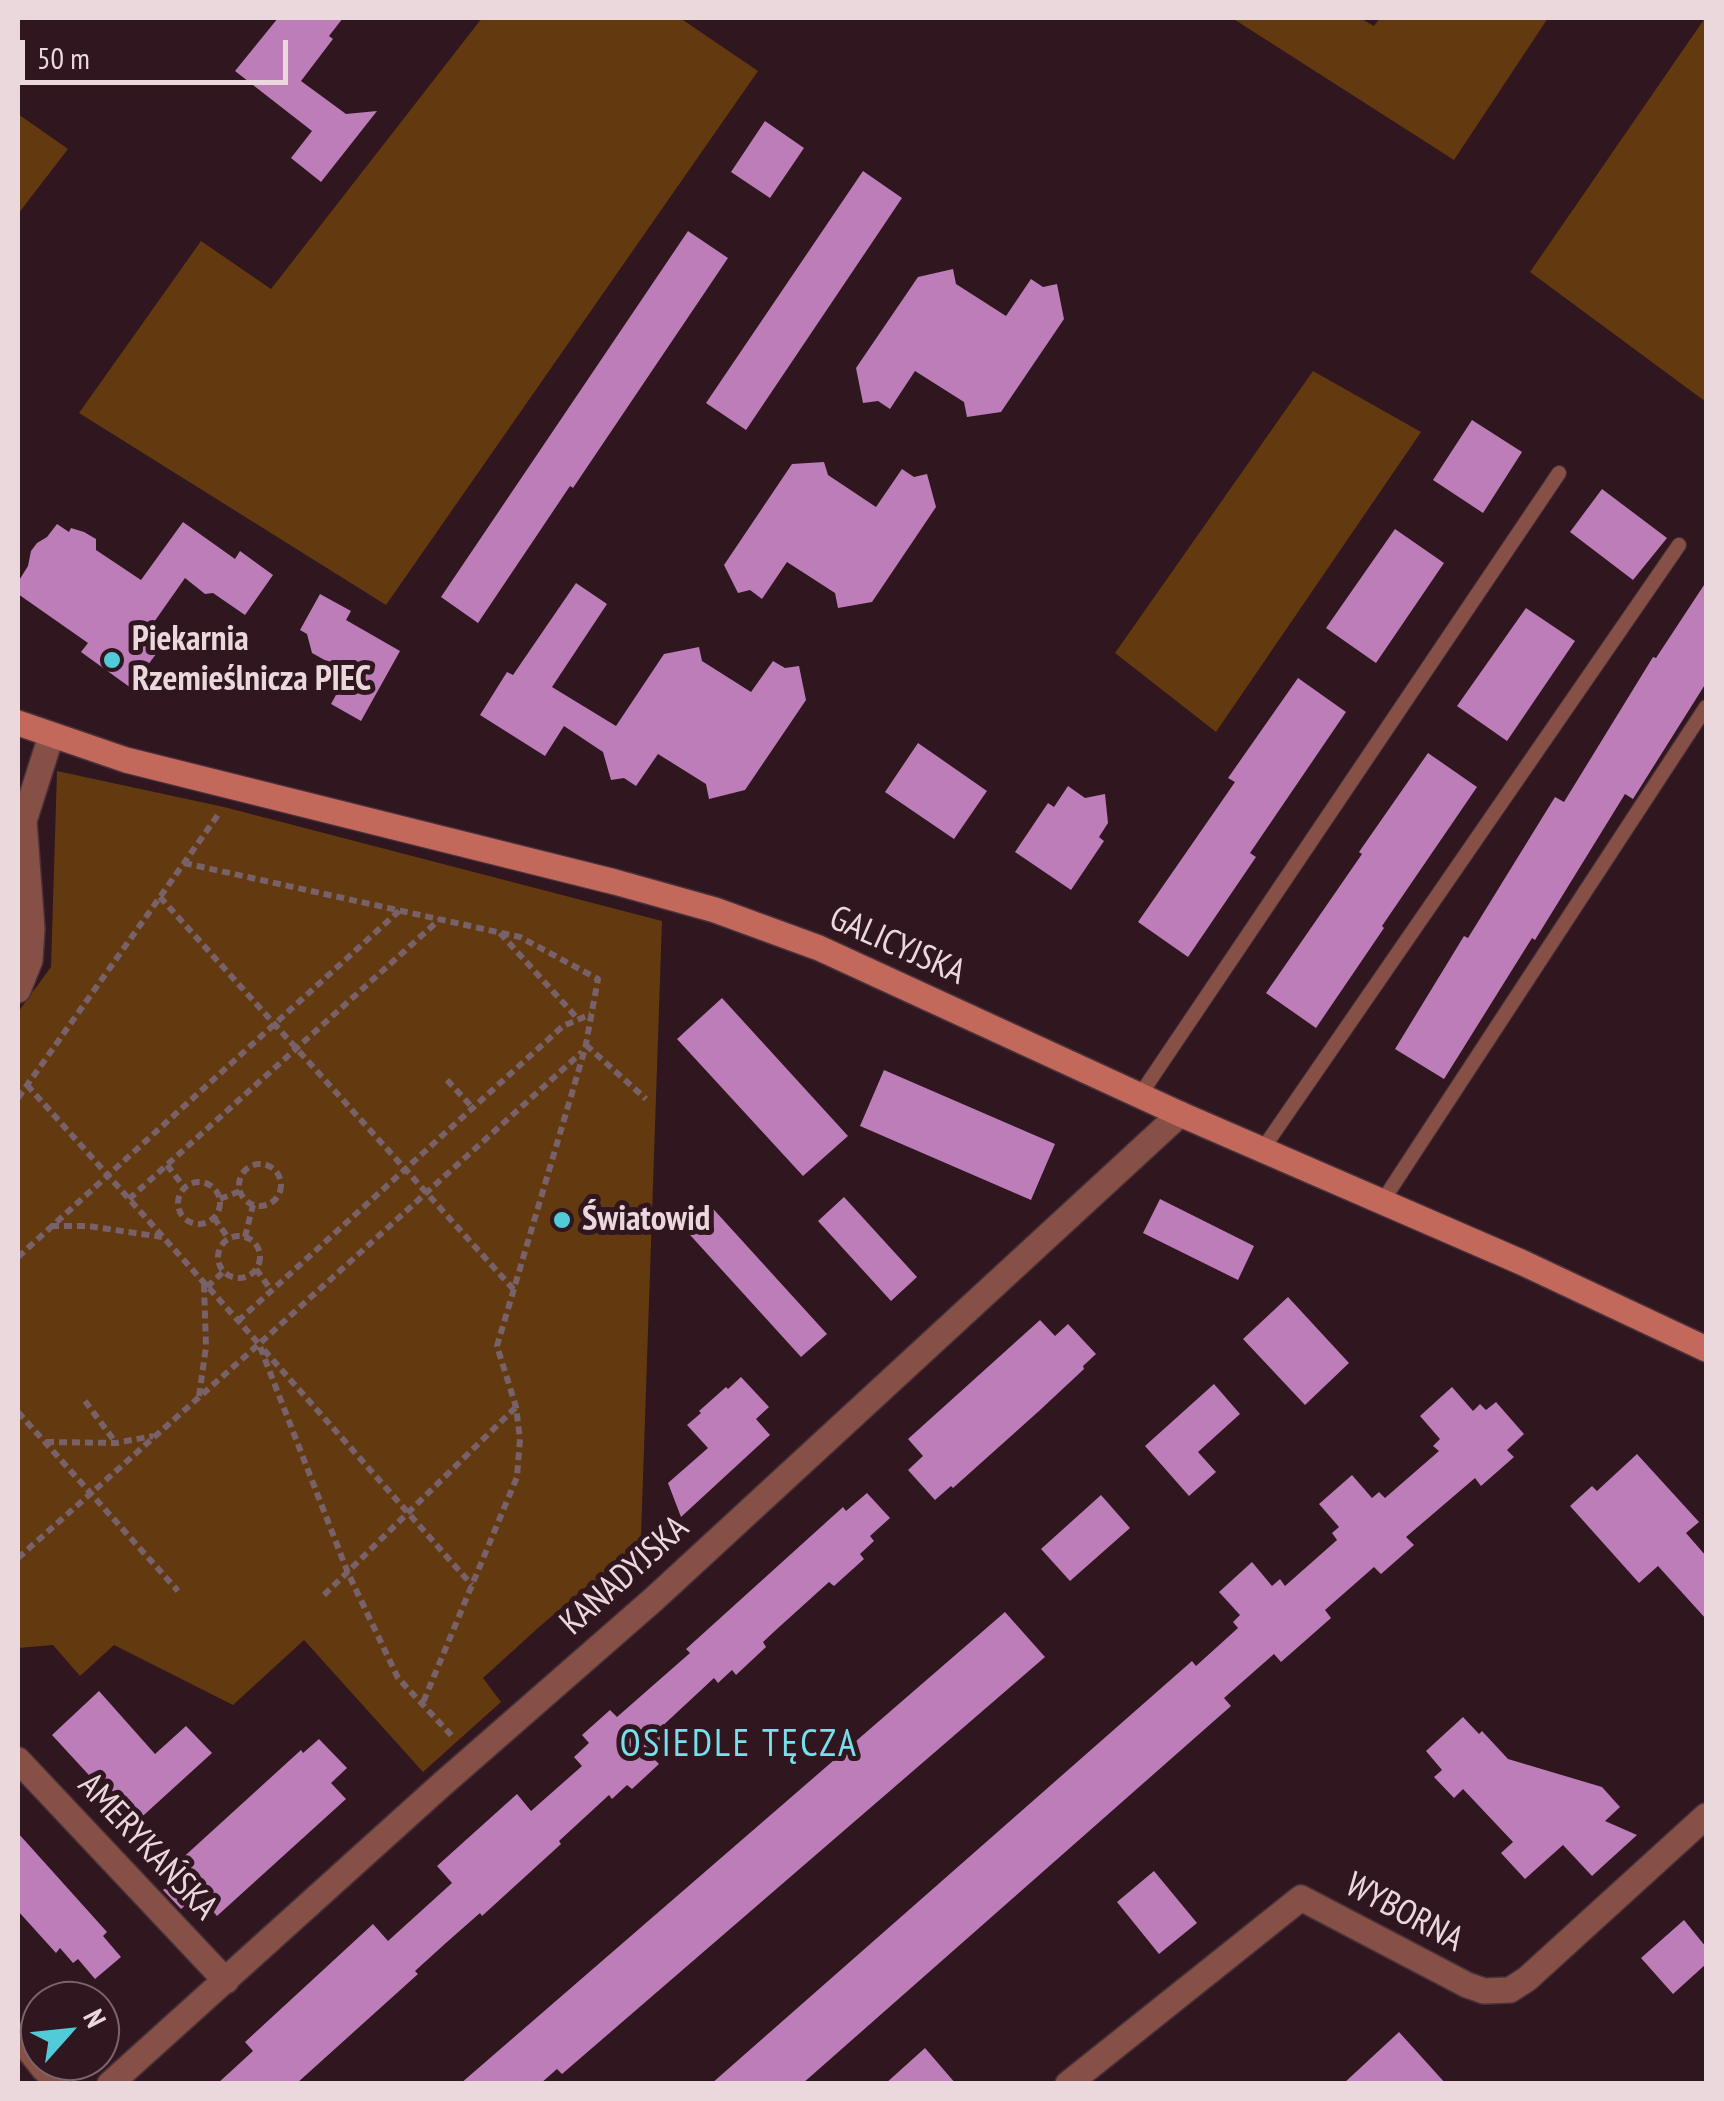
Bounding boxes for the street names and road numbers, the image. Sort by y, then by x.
street label: GALICYJSKA [823,898,971,994]
street label: KANADYJSKA [552,1508,698,1644]
street label: AMERYKAŃSKA [69,1765,225,1929]
street label: WYBORNA [1338,1865,1470,1961]

